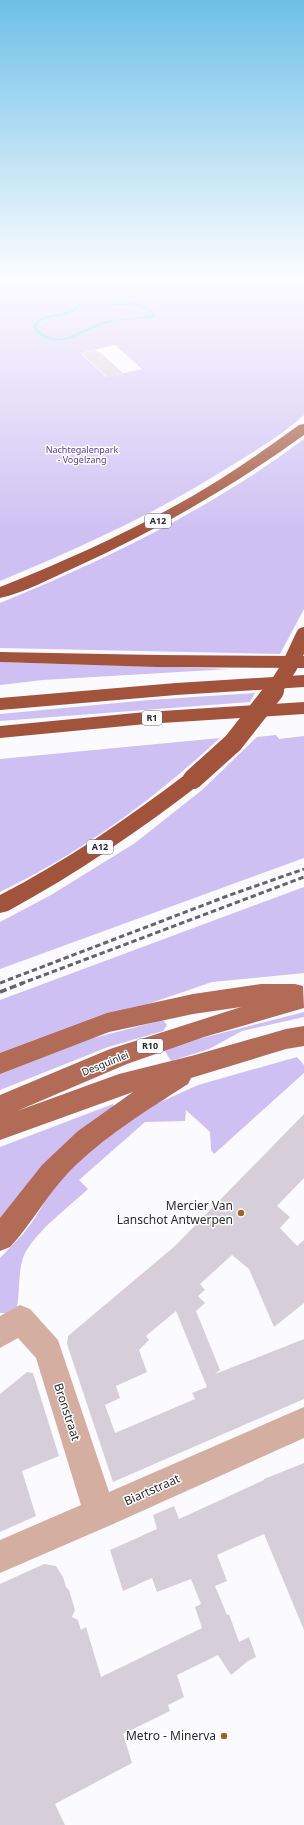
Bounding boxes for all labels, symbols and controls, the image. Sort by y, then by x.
park label: Nachtegalenpark - Vogelzang [46,443,119,466]
road number: A12 [145,514,171,528]
road number: R1 [142,711,162,725]
road number: A12 [87,840,113,854]
road number: R10 [137,1039,163,1053]
street label: Desguinlei [79,1047,131,1079]
place label: Mercier Van Lanschot Antwerpen [117,1197,233,1228]
marker: Mercier Van Lanschot Antwerpen [236,1208,246,1218]
street label: Bronstraat [50,1381,85,1444]
street label: Biartstraat [121,1469,183,1509]
place label: Metro - Minerva [126,1727,216,1744]
marker: Metro - Minerva [219,1731,229,1741]

